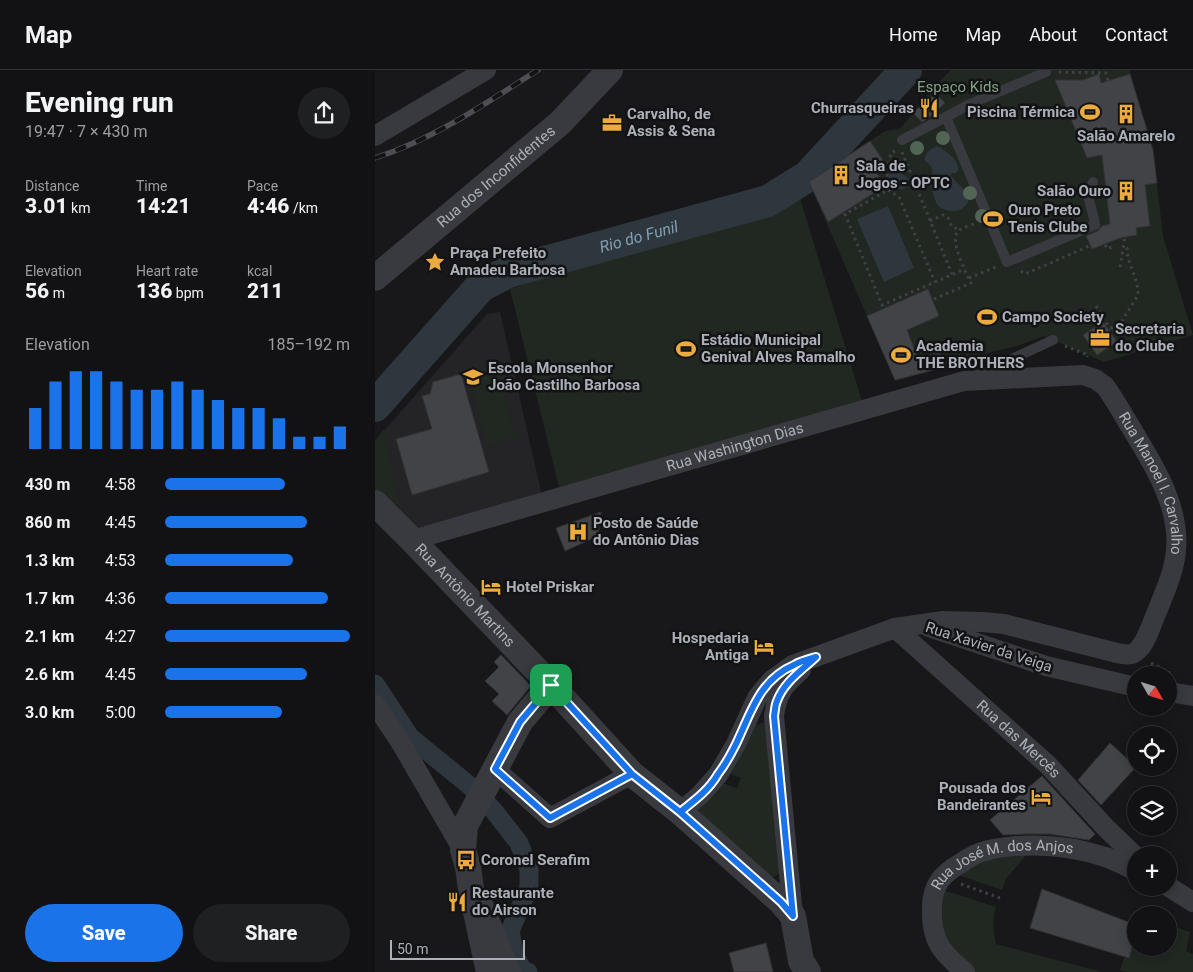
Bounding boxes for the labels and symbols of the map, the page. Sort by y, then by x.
park label: Espaço Kids [917,78,999,96]
restaurant icon: Churrasqueiras [918,97,940,119]
place label: Churrasqueiras [811,99,914,117]
sports icon: Piscina Térmica [1079,101,1101,123]
place label: Piscina Térmica [967,103,1075,121]
building icon: Salão Amarelo [1115,103,1137,125]
place label: Carvalho, de Assis & Sena [627,105,715,140]
office icon: Carvalho, de Assis & Sena [601,112,623,134]
street label: Rua dos Inconfidentes [433,122,559,231]
place label: Salão Amarelo [1077,127,1175,145]
place label: Sala de Jogos - OPTC [856,157,950,192]
building icon: Sala de Jogos - OPTC [830,164,852,186]
building icon: Salão Ouro [1115,180,1137,202]
place label: Salão Ouro [1037,182,1111,200]
place label: Ouro Preto Tenis Clube [1008,201,1087,236]
sports icon: Ouro Preto Tenis Clube [982,208,1004,230]
water label: Rio do Funil [597,216,680,256]
place label: Praça Prefeito Amadeu Barbosa [450,244,565,279]
place icon: Praça Prefeito Amadeu Barbosa [424,251,446,273]
sports icon: Campo Society [976,306,998,328]
place label: Campo Society [1002,308,1104,326]
place label: Secretaria do Clube [1115,320,1184,355]
office icon: Secretaria do Clube [1089,327,1111,349]
place label: Estádio Municipal Genival Alves Ramalho [701,331,856,366]
place label: Academia THE BROTHERS [916,337,1024,372]
sports icon: Estádio Municipal Genival Alves Ramalho [675,338,697,360]
sports icon: Academia THE BROTHERS [890,344,912,366]
place label: Escola Monsenhor João Castilho Barbosa [488,359,640,394]
school or university icon: Escola Monsenhor João Castilho Barbosa [462,366,484,388]
street label: Rua Manoel I. Carvalho [1115,409,1185,555]
street label: Rua Washington Dias [664,419,806,475]
place label: Posto de Saúde do Antônio Dias [593,514,700,549]
hospital icon: Posto de Saúde do Antônio Dias [567,521,589,543]
street label: Rua Antônio Martins [411,540,519,651]
hotel icon: Hotel Priskar [480,576,502,598]
place label: Hotel Priskar [506,578,595,596]
street label: Rua Xavier da Veiga [923,618,1055,676]
place label: Hospedaria Antiga [672,629,749,664]
hotel icon: Hospedaria Antiga [753,636,775,658]
pin [530,664,572,706]
north arrow [1127,666,1177,716]
street label: Rua das Mercês [973,696,1064,782]
place label: Pousada dos Bandeirantes [937,779,1026,814]
hotel icon: Pousada dos Bandeirantes [1030,786,1052,808]
street label: Rua José M. dos Anjos [927,836,1075,893]
bus stop icon: Coronel Serafim [455,849,477,871]
place label: Coronel Serafim [481,851,590,869]
place label: Restaurante do Airson [472,884,554,919]
restaurant icon: Restaurante do Airson [446,891,468,913]
scale bar [390,937,525,960]

